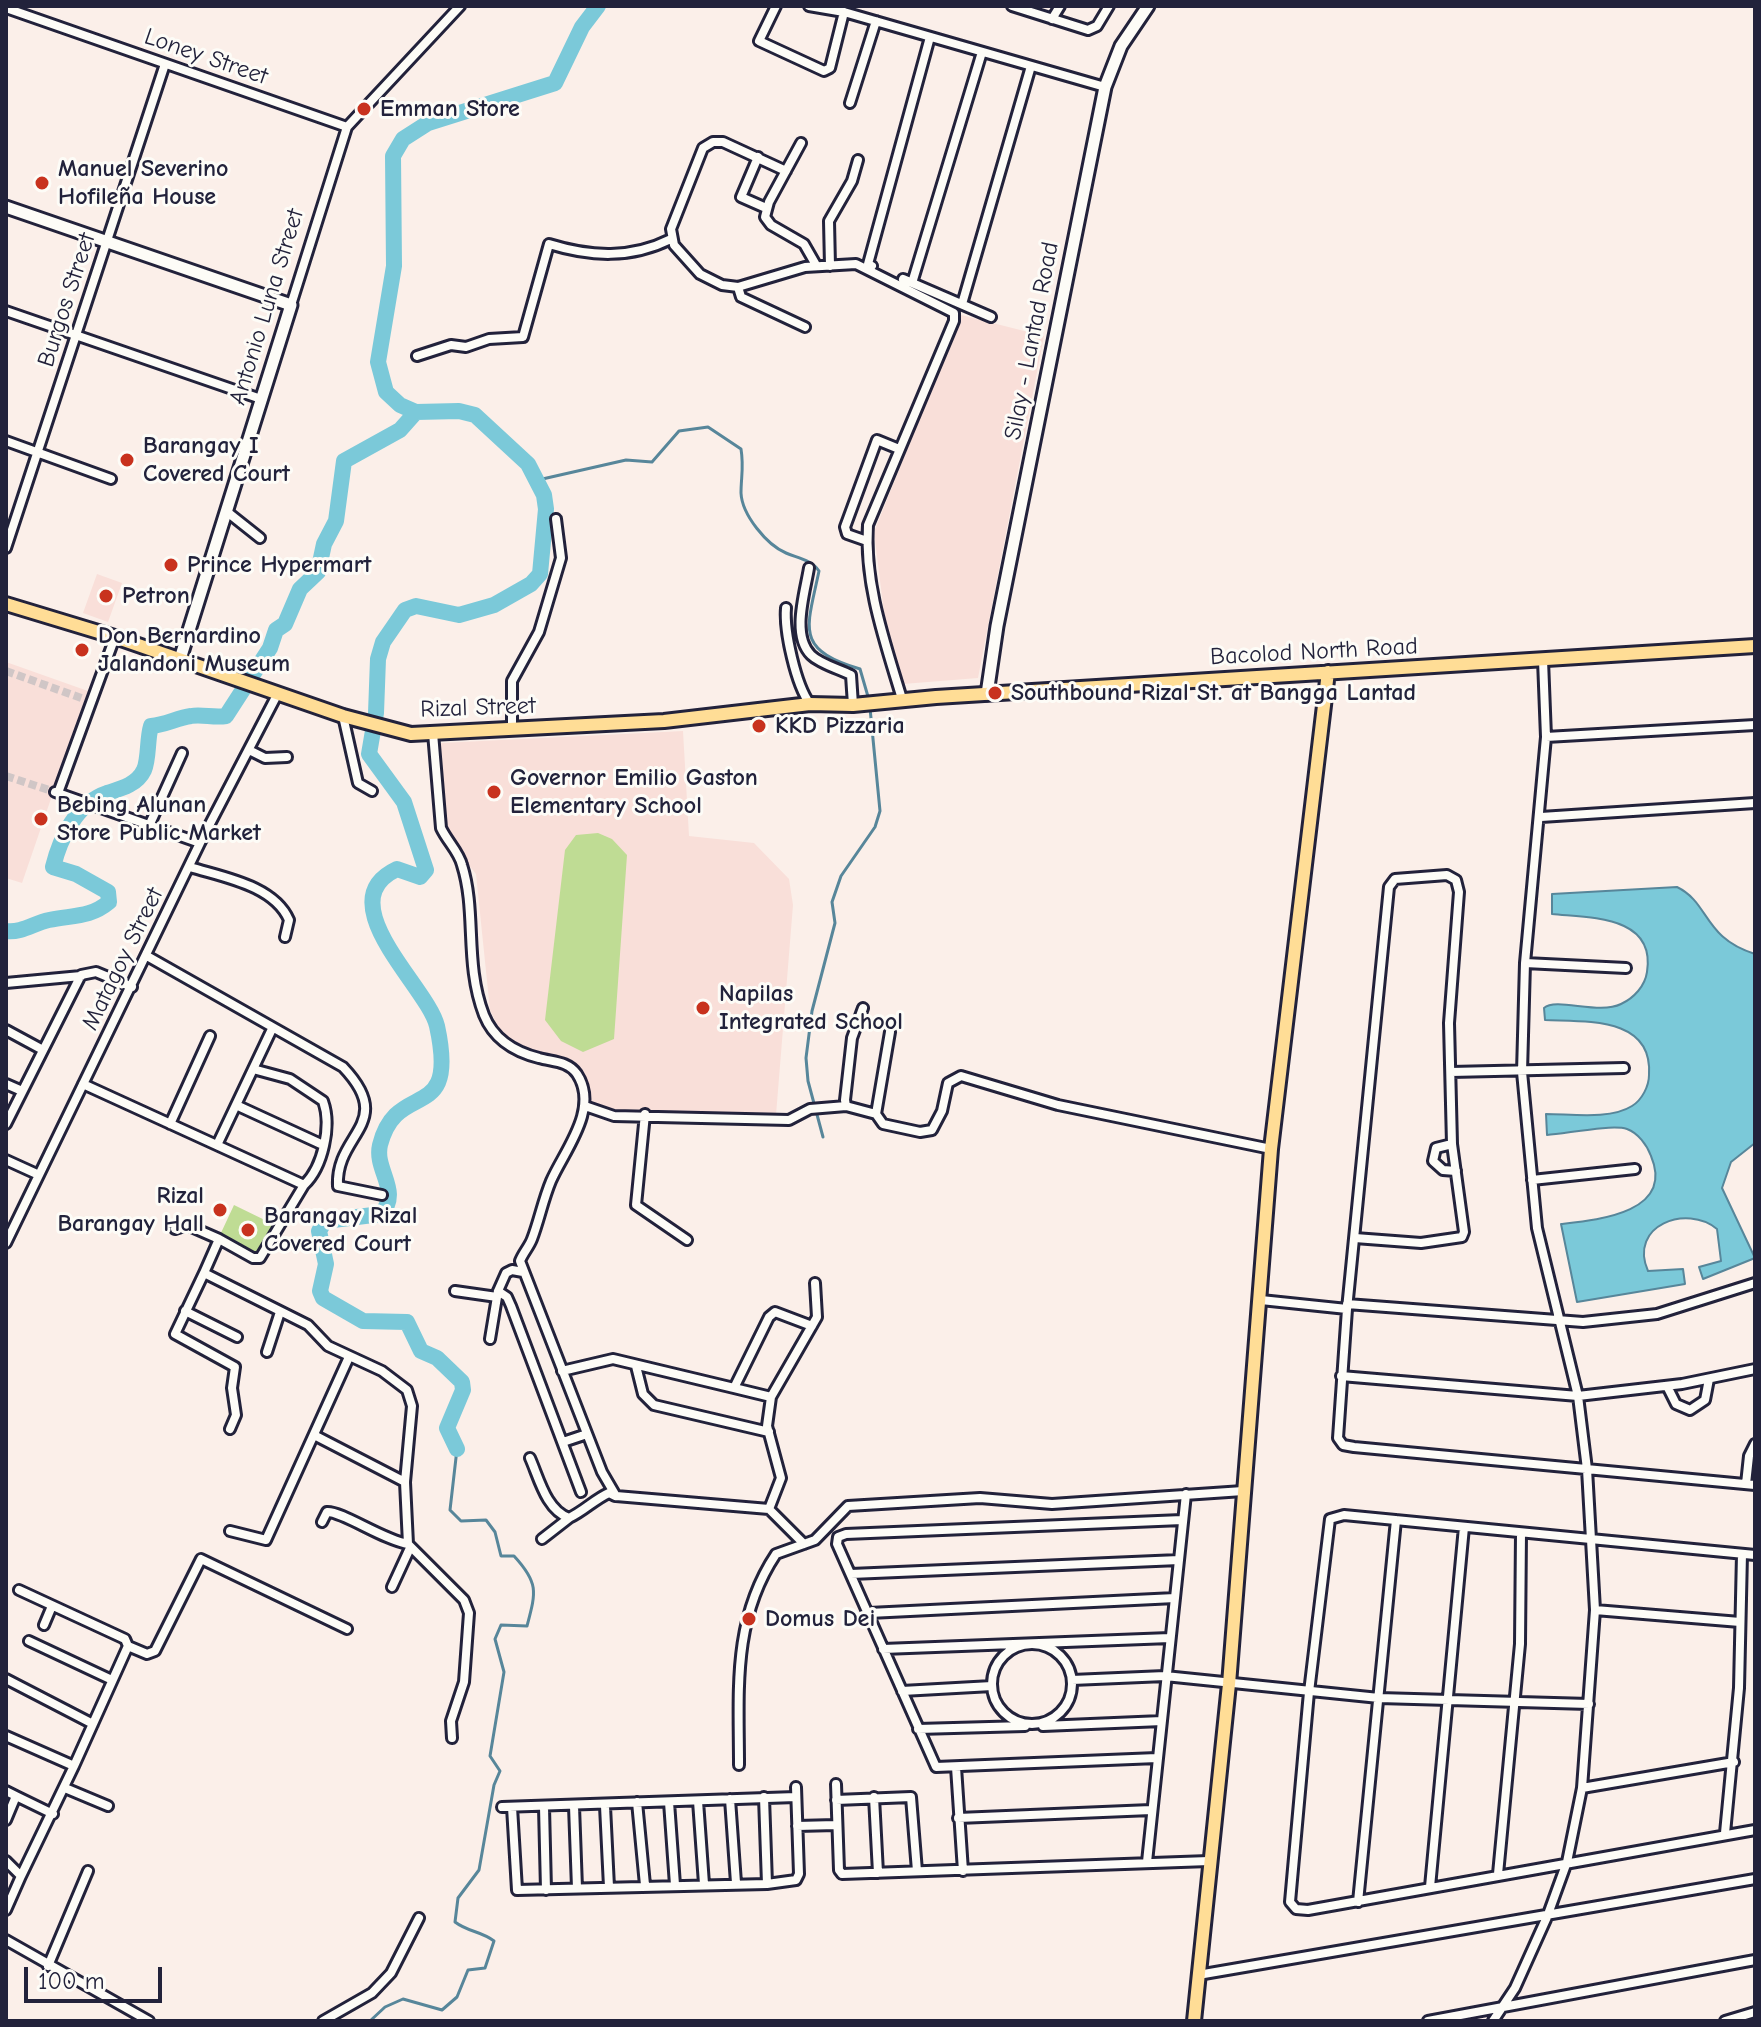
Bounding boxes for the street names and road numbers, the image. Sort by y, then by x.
street label: Loney Street [141,22,271,92]
street label: Antonio Luna Street [224,206,310,408]
street label: Burgos Street [32,229,102,371]
street label: Silay - Lantad Road [999,240,1065,442]
street label: Bacolod North Road [1209,632,1419,672]
street label: Rizal Street [420,692,536,724]
street label: Matagoy Street [76,883,170,1035]

